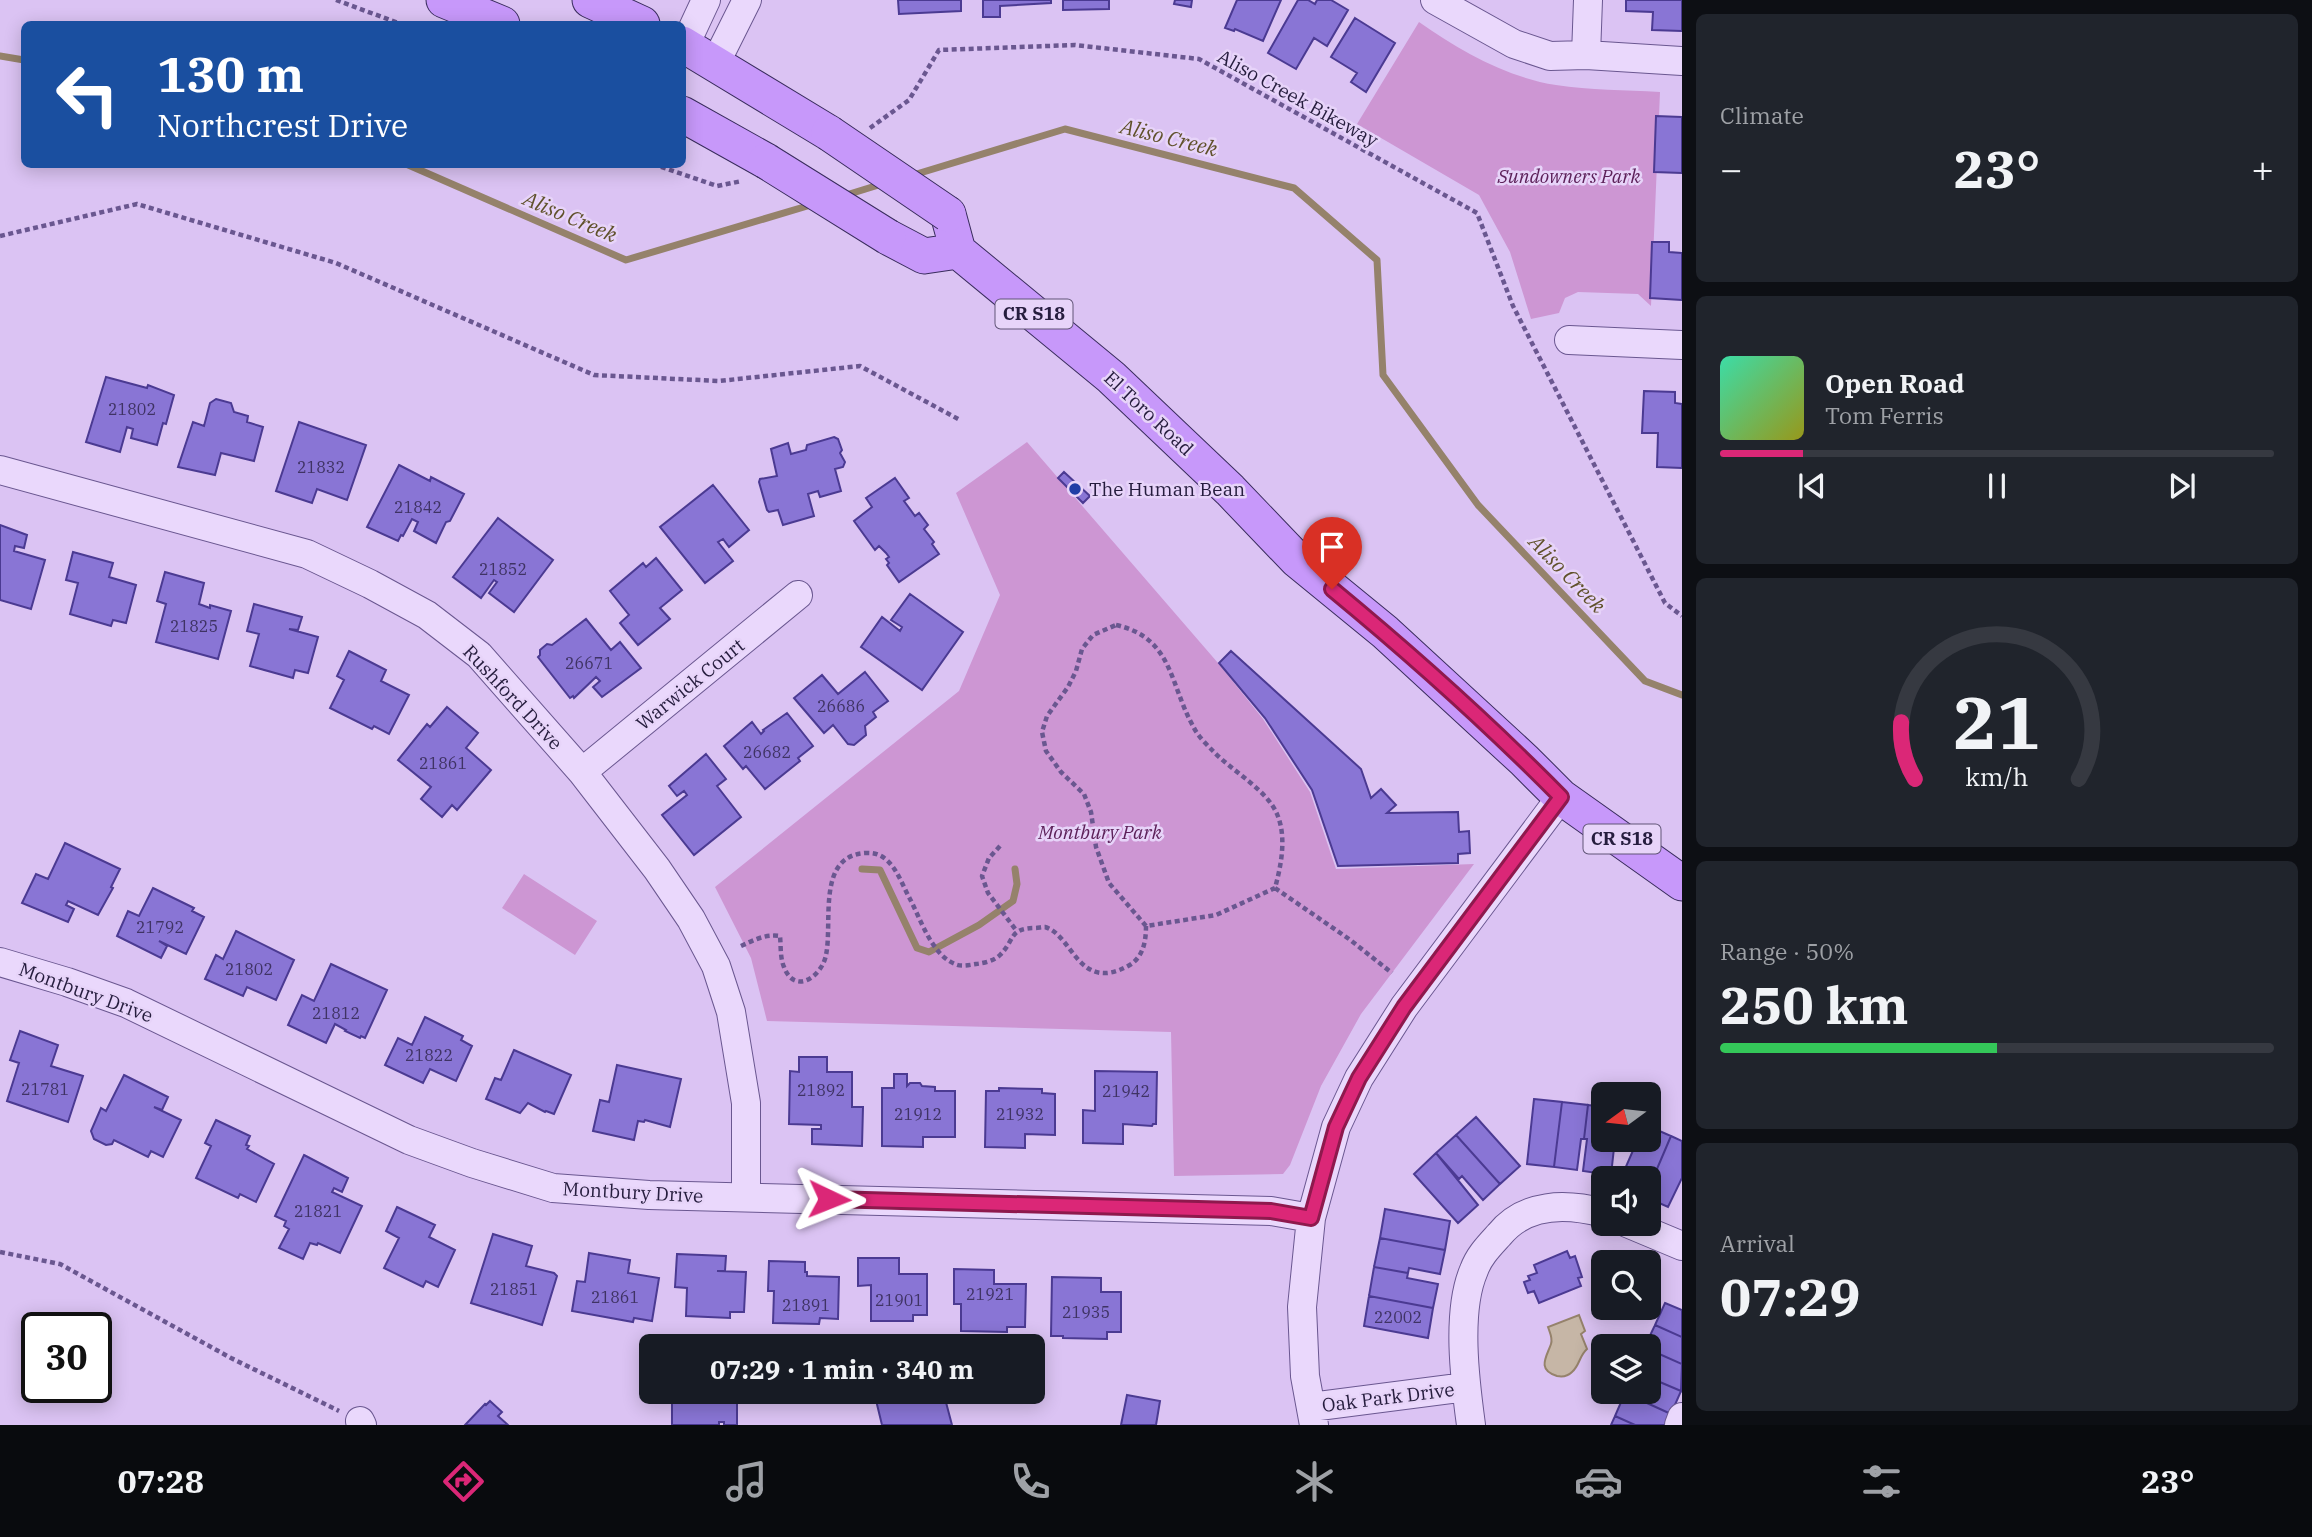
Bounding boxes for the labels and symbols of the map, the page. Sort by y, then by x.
street label: Aliso Creek Bikeway [1214,44,1383,153]
water label: Aliso Creek [1116,111,1222,163]
park label: Sundowners Park [1496,164,1641,188]
water label: Aliso Creek [517,183,622,249]
road number: CR S18 [996,300,1072,328]
street label: El Toro Road [1099,366,1199,460]
house number: 21802 [108,399,156,419]
house number: 21832 [297,457,345,477]
place label: The Human Bean [1089,477,1245,501]
marker: The Human Bean [1067,481,1083,497]
house number: 21842 [394,497,442,517]
pin [1302,517,1362,589]
water label: Aliso Creek [1522,526,1613,619]
house number: 21852 [479,559,527,579]
house number: 21825 [170,616,218,636]
street label: Warwick Court [631,633,749,735]
street label: Rushford Drive [458,639,568,755]
house number: 26671 [565,653,613,673]
house number: 26686 [817,696,865,716]
house number: 26682 [743,742,791,762]
house number: 21861 [419,753,467,773]
park label: Montbury Park [1037,820,1163,844]
road number: CR S18 [1584,824,1660,854]
house number: 21792 [136,917,184,937]
street label: Montbury Drive [16,957,156,1027]
house number: 21802 [225,959,273,979]
house number: 21812 [312,1003,360,1023]
house number: 21822 [405,1045,453,1065]
house number: 21781 [21,1079,69,1099]
house number: 21892 [797,1080,845,1100]
house number: 21942 [1102,1081,1150,1101]
north arrow [1591,1082,1661,1152]
house number: 21912 [894,1104,942,1124]
house number: 21932 [996,1104,1044,1124]
position arrow [792,1162,866,1236]
street label: Montbury Drive [562,1176,704,1208]
house number: 21821 [294,1201,342,1221]
house number: 21851 [490,1279,538,1299]
house number: 21921 [966,1284,1014,1304]
house number: 21861 [591,1287,639,1307]
house number: 21901 [875,1290,923,1310]
house number: 21891 [782,1295,830,1315]
house number: 21935 [1062,1302,1110,1322]
house number: 22002 [1374,1307,1422,1327]
speed limit sign: 30 [21,1312,112,1403]
street label: Oak Park Drive [1320,1377,1456,1417]

